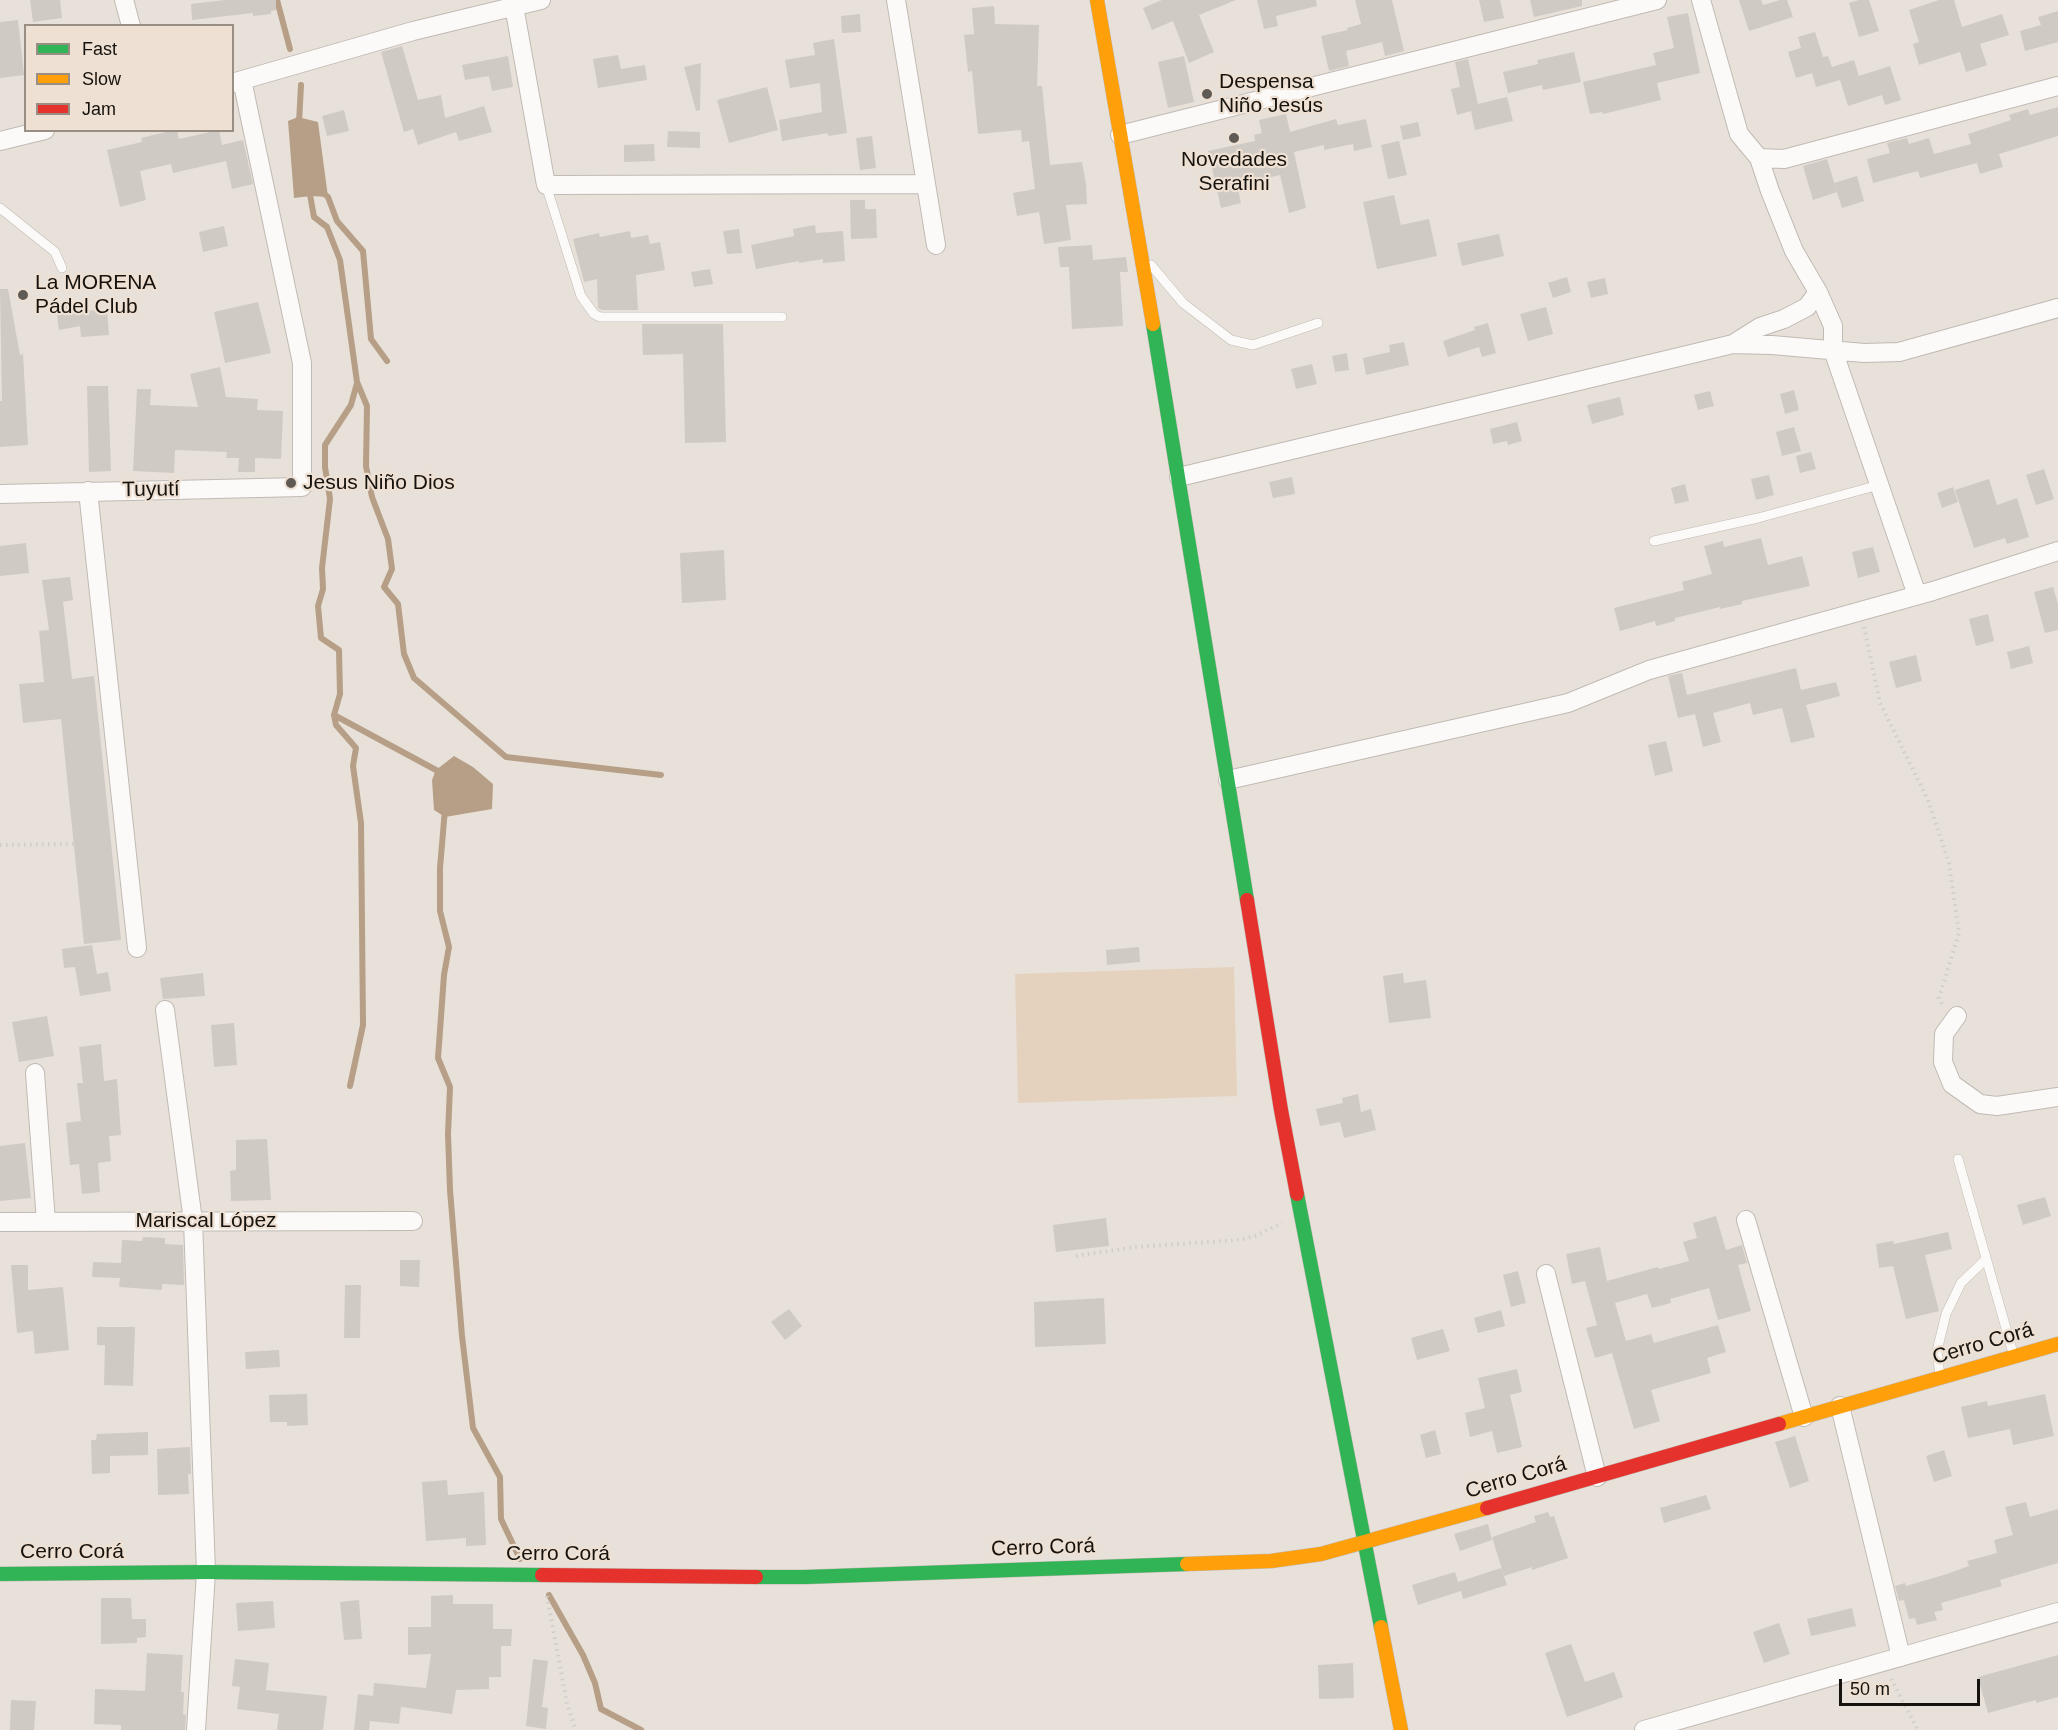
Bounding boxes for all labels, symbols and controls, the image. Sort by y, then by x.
legend [24,24,234,132]
text: Fast [82,39,117,59]
text: Slow [82,69,121,89]
place label: Despensa Niño Jesús [1219,69,1323,119]
marker: Despensa Niño Jesús [1200,87,1214,101]
text: Jam [82,99,116,119]
marker: Novedades Serafini [1227,131,1241,145]
place label: Novedades Serafini [1181,147,1287,197]
place label: La MORENA Pádel Club [35,270,156,320]
marker: La MORENA Pádel Club [16,288,30,302]
place label: Jesus Niño Dios [303,470,455,496]
marker: Jesus Niño Dios [284,476,298,490]
street label: Tuyutí [122,477,180,503]
street label: Mariscal López [135,1208,277,1234]
street label: Cerro Corá [1930,1318,2036,1370]
street label: Cerro Corá [1463,1452,1569,1504]
street label: Cerro Corá [991,1534,1095,1562]
street label: Cerro Corá [20,1539,124,1565]
street label: Cerro Corá [506,1541,610,1567]
scale bar [1842,1667,1983,1705]
text: 50 m [1850,1679,1890,1699]

